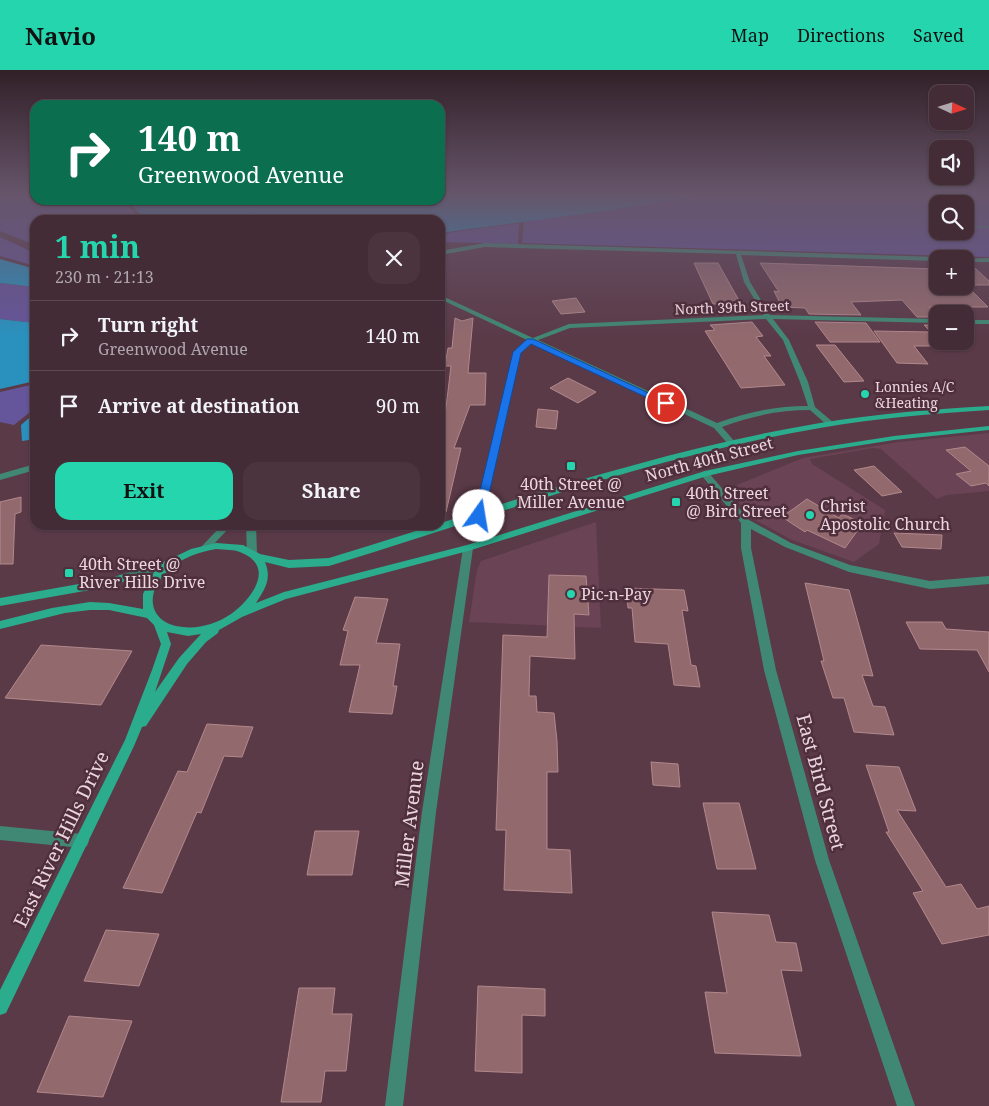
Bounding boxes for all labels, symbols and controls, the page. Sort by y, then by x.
text: Navio [25,19,96,52]
text: Map [731,23,769,47]
text: Directions [797,23,885,47]
text: Saved [913,23,964,47]
north arrow [929,85,974,130]
map controls [929,85,974,350]
text: 140 m [138,114,241,161]
icon: right [55,120,120,185]
button: sound [929,140,974,185]
text: Greenwood Avenue [138,159,344,189]
button: search [929,195,974,240]
text: 1 min [55,226,140,267]
button: close [368,232,420,284]
button: + [929,250,974,295]
text: 230 m · 21:13 [55,266,154,288]
street label: North 39th Street [674,295,790,319]
button: − [929,305,974,350]
text: Turn right [98,312,198,338]
icon: right [55,322,83,350]
text: 140 m [365,323,420,349]
text: Greenwood Avenue [98,338,248,360]
place label: Lonnies A/C &Heating [875,377,955,412]
pin [645,382,687,424]
marker: Lonnies A/C &Heating [859,388,871,400]
icon: arrive [652,389,680,417]
icon: arrive [55,392,83,420]
text: Arrive at destination [98,393,300,419]
text: 90 m [376,393,420,419]
street label: North 40th Street [643,431,776,487]
marker: 40th Street @ Miller Avenue [565,460,577,472]
button: Exit [55,462,233,520]
button: Share [243,462,420,520]
place label: 40th Street @ Miller Avenue [517,473,625,513]
place label: 40th Street @ Bird Street [686,482,787,522]
position arrow [452,489,504,541]
place label: Christ Apostolic Church [820,495,950,535]
marker: 40th Street @ Bird Street [670,496,682,508]
marker: Christ Apostolic Church [804,509,816,521]
place label: 40th Street @ River Hills Drive [79,553,205,593]
marker: 40th Street @ River Hills Drive [63,567,75,579]
place label: Pic-n-Pay [581,583,652,605]
marker: Pic-n-Pay [565,588,577,600]
street label: East Bird Street [790,711,852,853]
street label: East River Hills Drive [7,747,115,931]
street label: Miller Avenue [388,759,430,889]

